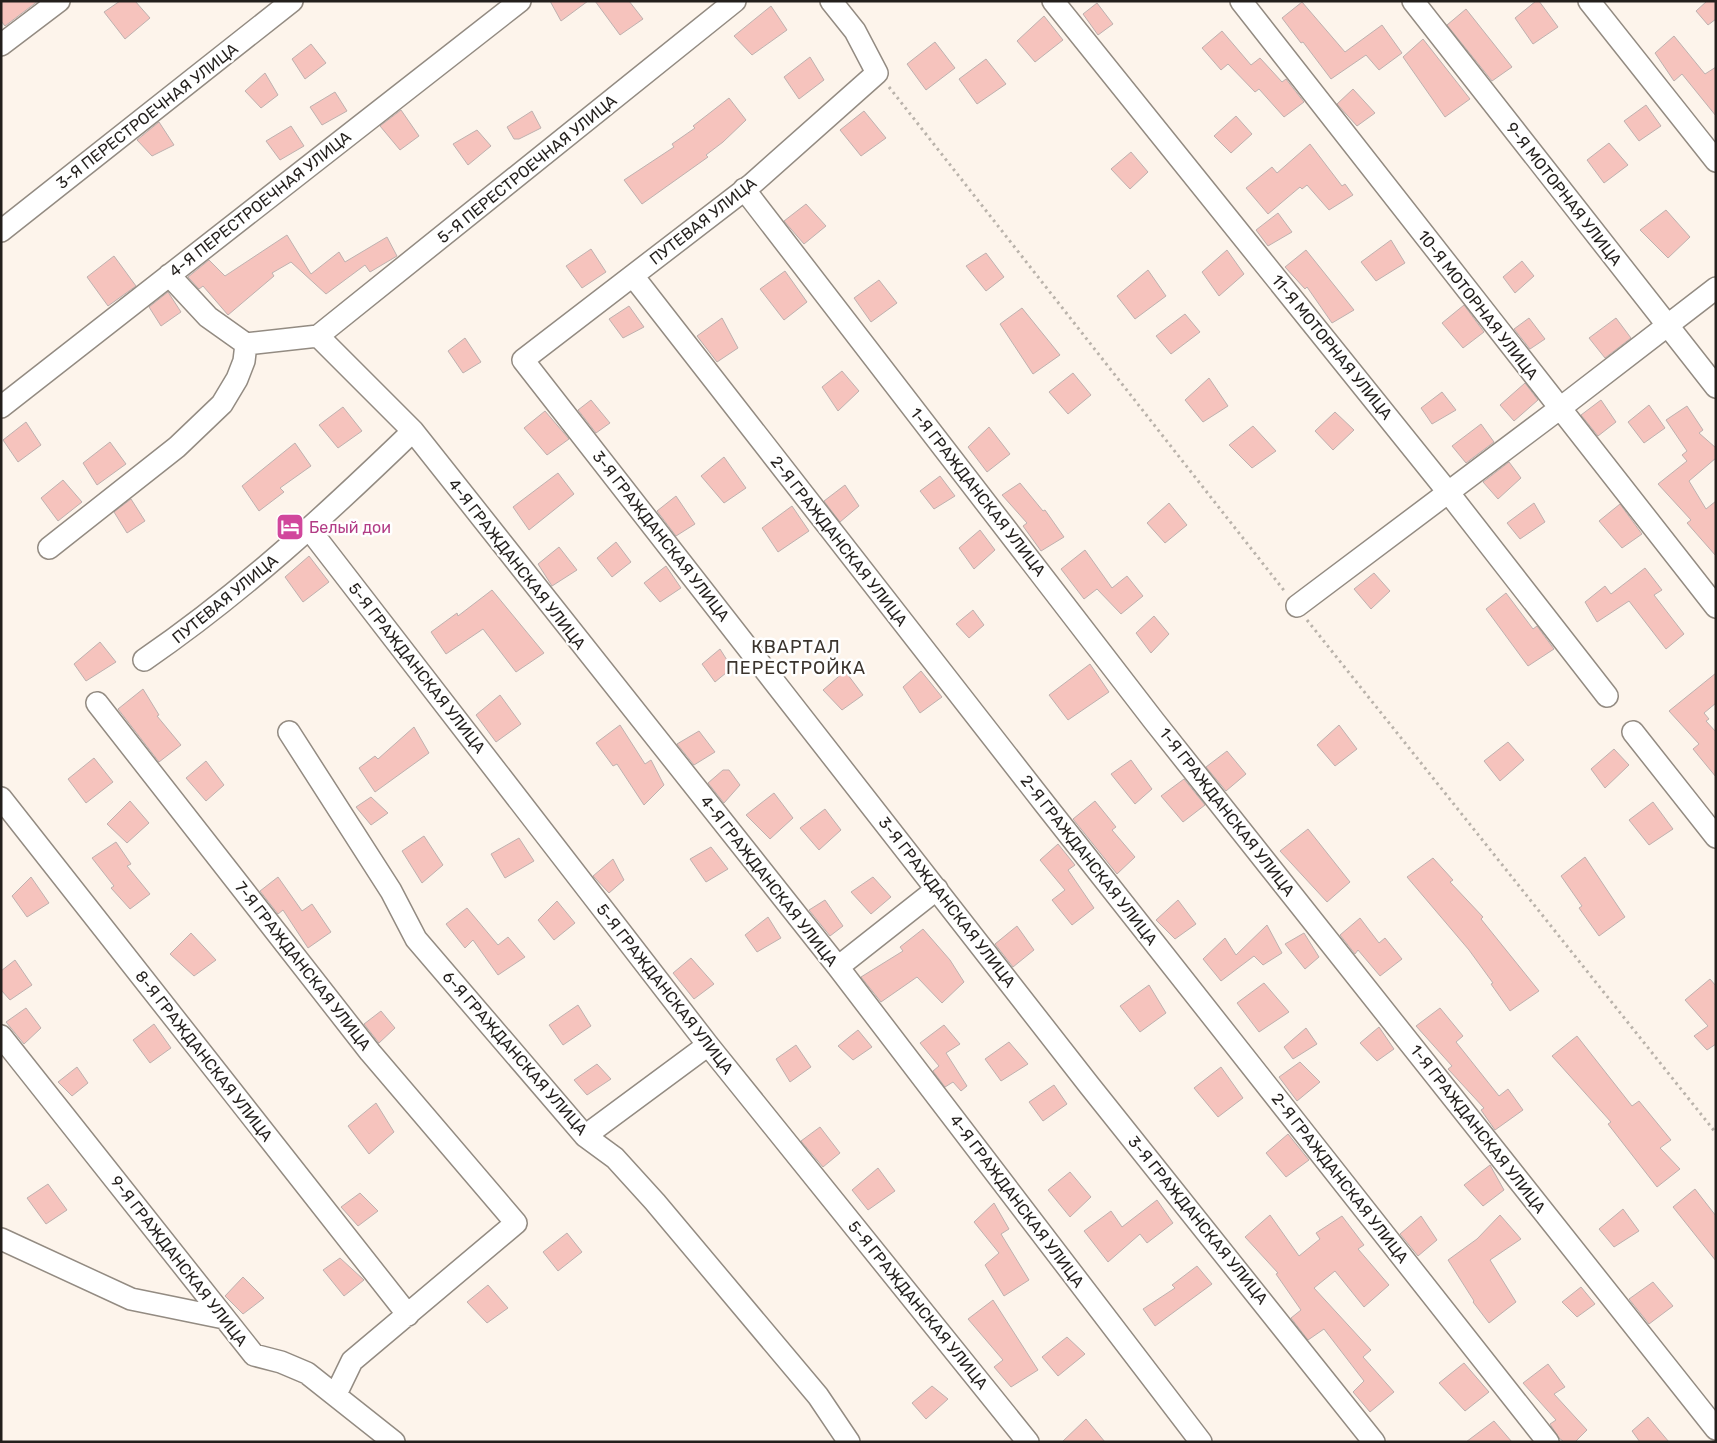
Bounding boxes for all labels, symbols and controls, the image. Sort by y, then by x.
street label: 3-Я ПЕРЕСТРОЕЧНАЯ УЛИЦА [52,39,242,193]
street label: 5-Я ПЕРЕСТРОЕЧНАЯ УЛИЦА [434,91,621,247]
street label: 9-Я МОТОРНАЯ УЛИЦА [1502,119,1626,270]
street label: 4-Я ПЕРЕСТРОЕЧНАЯ УЛИЦА [165,127,355,281]
street label: ПУТЕВАЯ УЛИЦА [646,173,760,269]
street label: 10-Я МОТОРНАЯ УЛИЦА [1414,227,1542,384]
street label: 11-Я МОТОРНАЯ УЛИЦА [1268,271,1397,424]
street label: 1-Я ГРАЖДАНСКАЯ УЛИЦА [906,404,1050,580]
street label: 3-Я ГРАЖДАНСКАЯ УЛИЦА [589,447,734,625]
street label: 2-Я ГРАЖДАНСКАЯ УЛИЦА [767,452,911,630]
street label: 4-Я ГРАЖДАНСКАЯ УЛИЦА [444,475,590,653]
hotel icon: Белый дои [275,512,305,542]
place label: Белый дои [309,518,391,537]
street label: ПУТЕВАЯ УЛИЦА [168,550,282,647]
street label: 5-Я ГРАЖДАНСКАЯ УЛИЦА [345,579,490,757]
district label: КВАРТАЛ ПЕРЕСТРОЙКА [726,636,866,679]
street label: 1-Я ГРАЖДАНСКАЯ УЛИЦА [1155,724,1299,900]
street label: 2-Я ГРАЖДАНСКАЯ УЛИЦА [1017,771,1161,949]
street label: 4-Я ГРАЖДАНСКАЯ УЛИЦА [696,792,842,970]
street label: 3-Я ГРАЖДАНСКАЯ УЛИЦА [875,813,1020,991]
street label: 7-Я ГРАЖДАНСКАЯ УЛИЦА [231,878,375,1054]
street label: 5-Я ГРАЖДАНСКАЯ УЛИЦА [593,900,738,1078]
street label: 8-Я ГРАЖДАНСКАЯ УЛИЦА [131,967,277,1145]
street label: 6-Я ГРАЖДАНСКАЯ УЛИЦА [439,967,592,1139]
street label: 1-Я ГРАЖДАНСКАЯ УЛИЦА [1406,1041,1550,1217]
street label: 2-Я ГРАЖДАНСКАЯ УЛИЦА [1268,1089,1412,1267]
street label: 4-Я ГРАЖДАНСКАЯ УЛИЦА [946,1111,1088,1291]
street label: 3-Я ГРАЖДАНСКАЯ УЛИЦА [1124,1132,1272,1308]
street label: 9-Я ГРАЖДАНСКАЯ УЛИЦА [107,1172,252,1350]
street label: 5-Я ГРАЖДАНСКАЯ УЛИЦА [844,1217,992,1393]

